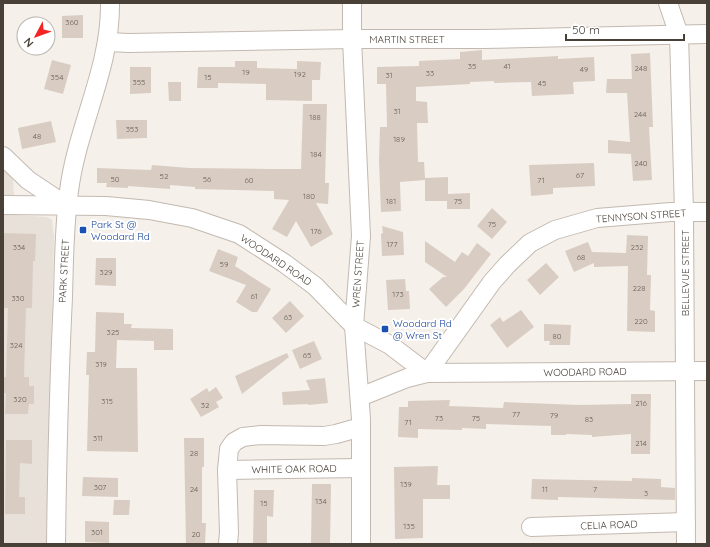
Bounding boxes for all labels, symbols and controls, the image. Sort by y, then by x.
north arrow [16,16,56,56]
scale bar [566,16,684,42]
house number: 360 [65,17,79,27]
text: 50 m [572,22,600,37]
street label: MARTIN STREET [369,33,445,46]
text: N [21,35,36,50]
house number: 35 [468,61,476,71]
house number: 41 [503,61,511,71]
house number: 248 [635,63,647,73]
house number: 49 [580,64,589,74]
house number: 19 [242,67,250,77]
house number: 33 [426,68,434,78]
house number: 192 [294,69,306,79]
house number: 31 [385,70,393,80]
house number: 354 [51,72,63,82]
house number: 15 [204,72,212,82]
house number: 355 [133,77,145,87]
house number: 45 [538,78,546,88]
house number: 31 [393,106,401,116]
house number: 244 [634,109,646,119]
house number: 188 [309,112,321,122]
house number: 353 [126,124,138,134]
house number: 48 [33,131,41,141]
house number: 189 [393,134,405,144]
house number: 184 [310,149,322,159]
house number: 240 [634,158,648,168]
house number: 67 [576,170,584,180]
house number: 52 [160,171,169,181]
house number: 50 [110,174,120,184]
house number: 56 [203,174,212,184]
house number: 60 [244,175,254,185]
house number: 71 [537,175,545,185]
house number: 180 [303,191,315,201]
house number: 181 [386,196,396,206]
house number: 75 [454,196,462,206]
street label: TENNYSON STREET [595,206,687,226]
place label: Park St @ Woodard Rd [91,218,150,243]
house number: 75 [488,219,496,229]
marker: Park St @ Woodard Rd [78,225,88,235]
house number: 176 [310,226,322,236]
street label: BELLEVUE STREET [679,230,692,316]
street label: WOODARD ROAD [238,231,314,289]
street label: PARK STREET [56,239,72,303]
house number: 177 [386,239,398,249]
street label: WREN STREET [349,240,367,308]
house number: 334 [13,242,25,252]
house number: 232 [630,242,644,252]
house number: 68 [577,252,585,262]
house number: 59 [220,259,229,269]
house number: 329 [99,267,113,277]
house number: 228 [632,283,646,293]
house number: 173 [392,289,404,299]
house number: 61 [250,291,258,301]
house number: 330 [11,293,25,303]
house number: 63 [284,312,292,322]
house number: 220 [634,316,648,326]
place label: Woodard Rd @ Wren St [393,317,452,342]
marker: Woodard Rd @ Wren St [380,324,390,334]
house number: 325 [107,327,119,337]
house number: 80 [552,331,562,341]
house number: 324 [10,340,22,350]
house number: 65 [303,350,311,360]
house number: 319 [95,359,107,369]
street label: WOODARD ROAD [543,365,627,379]
house number: 320 [13,394,27,404]
house number: 315 [101,396,113,406]
house number: 216 [635,398,648,408]
house number: 32 [201,400,210,410]
house number: 77 [512,409,520,419]
house number: 79 [550,410,559,420]
house number: 73 [435,413,443,423]
house number: 75 [472,413,480,423]
house number: 83 [585,414,593,424]
house number: 71 [404,417,412,427]
house number: 311 [93,433,103,443]
house number: 214 [635,438,647,448]
house number: 28 [190,448,198,458]
street label: WHITE OAK ROAD [251,462,337,476]
house number: 139 [400,479,412,489]
house number: 307 [94,482,106,492]
house number: 24 [190,484,198,494]
house number: 11 [542,484,548,494]
house number: 7 [593,484,597,494]
house number: 3 [644,488,648,498]
house number: 134 [315,496,327,506]
house number: 15 [260,498,268,508]
street label: CELIA ROAD [580,518,638,532]
house number: 135 [403,521,415,531]
house number: 301 [91,527,103,537]
house number: 20 [191,529,201,539]

